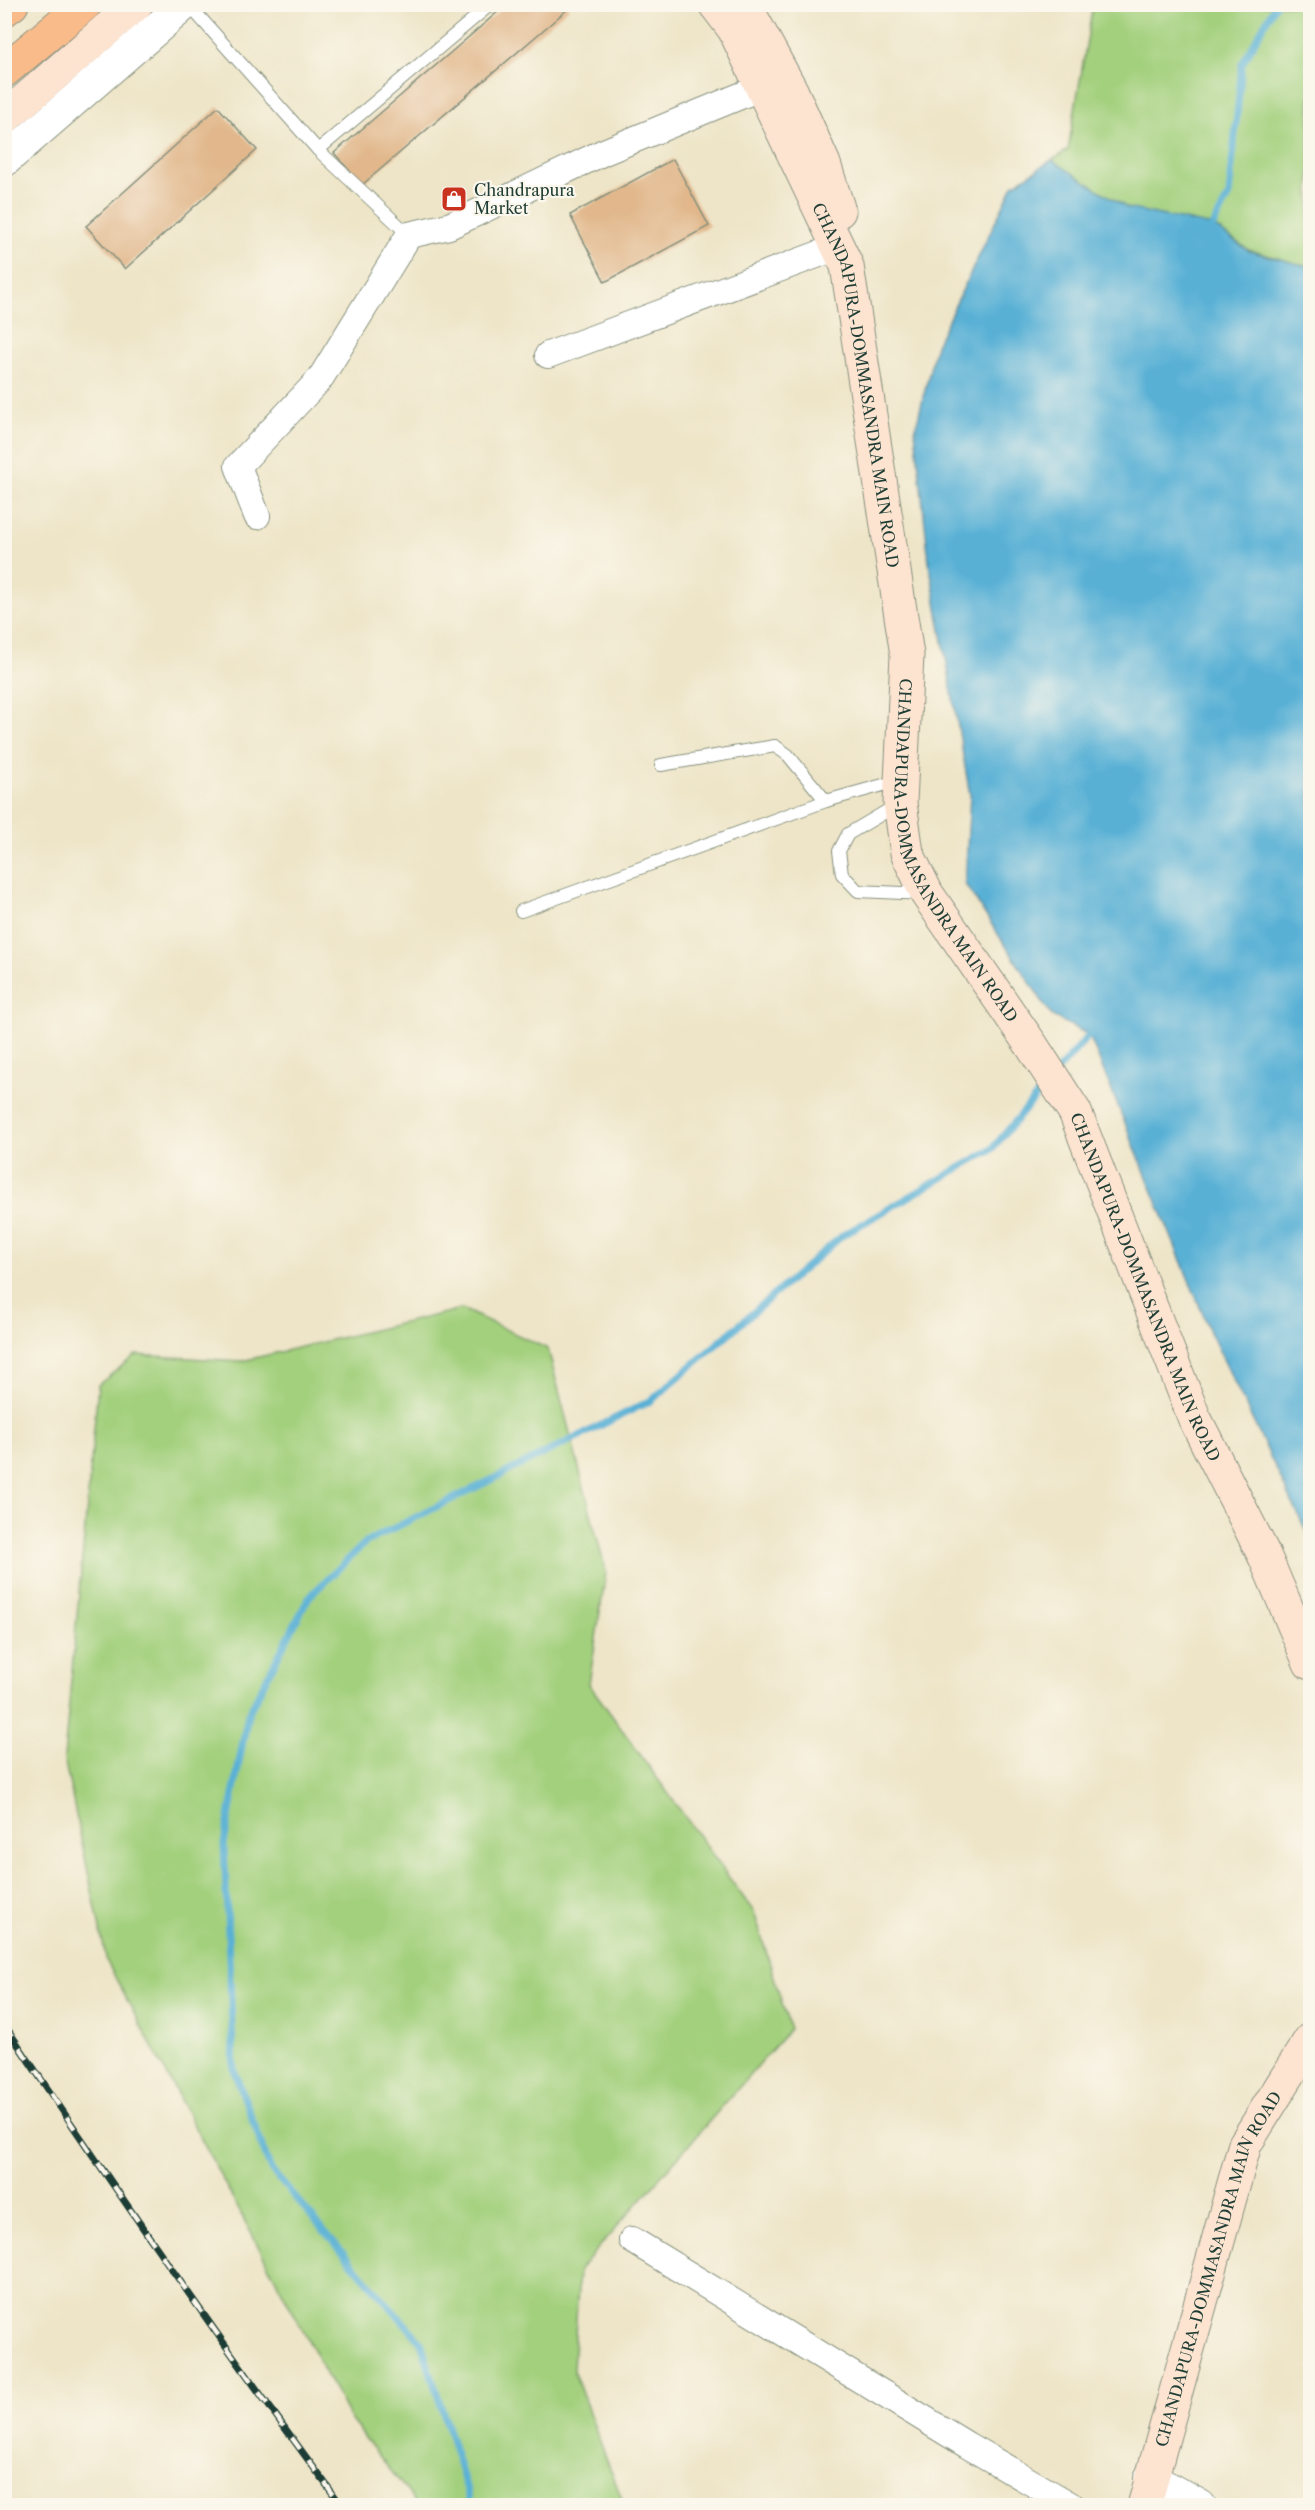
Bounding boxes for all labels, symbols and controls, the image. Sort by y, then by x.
place label: Chandrapura Market [474,180,575,218]
shop icon: Chandrapura Market [439,184,469,214]
street label: CHANDAPURA-DOMMASANDRA MAIN ROAD [808,199,903,569]
street label: CHANDAPURA-DOMMASANDRA MAIN ROAD [890,678,1022,1026]
street label: CHANDAPURA-DOMMASANDRA MAIN ROAD [1066,1110,1225,1465]
street label: CHANDAPURA-DOMMASANDRA MAIN ROAD [1151,2088,1285,2449]

